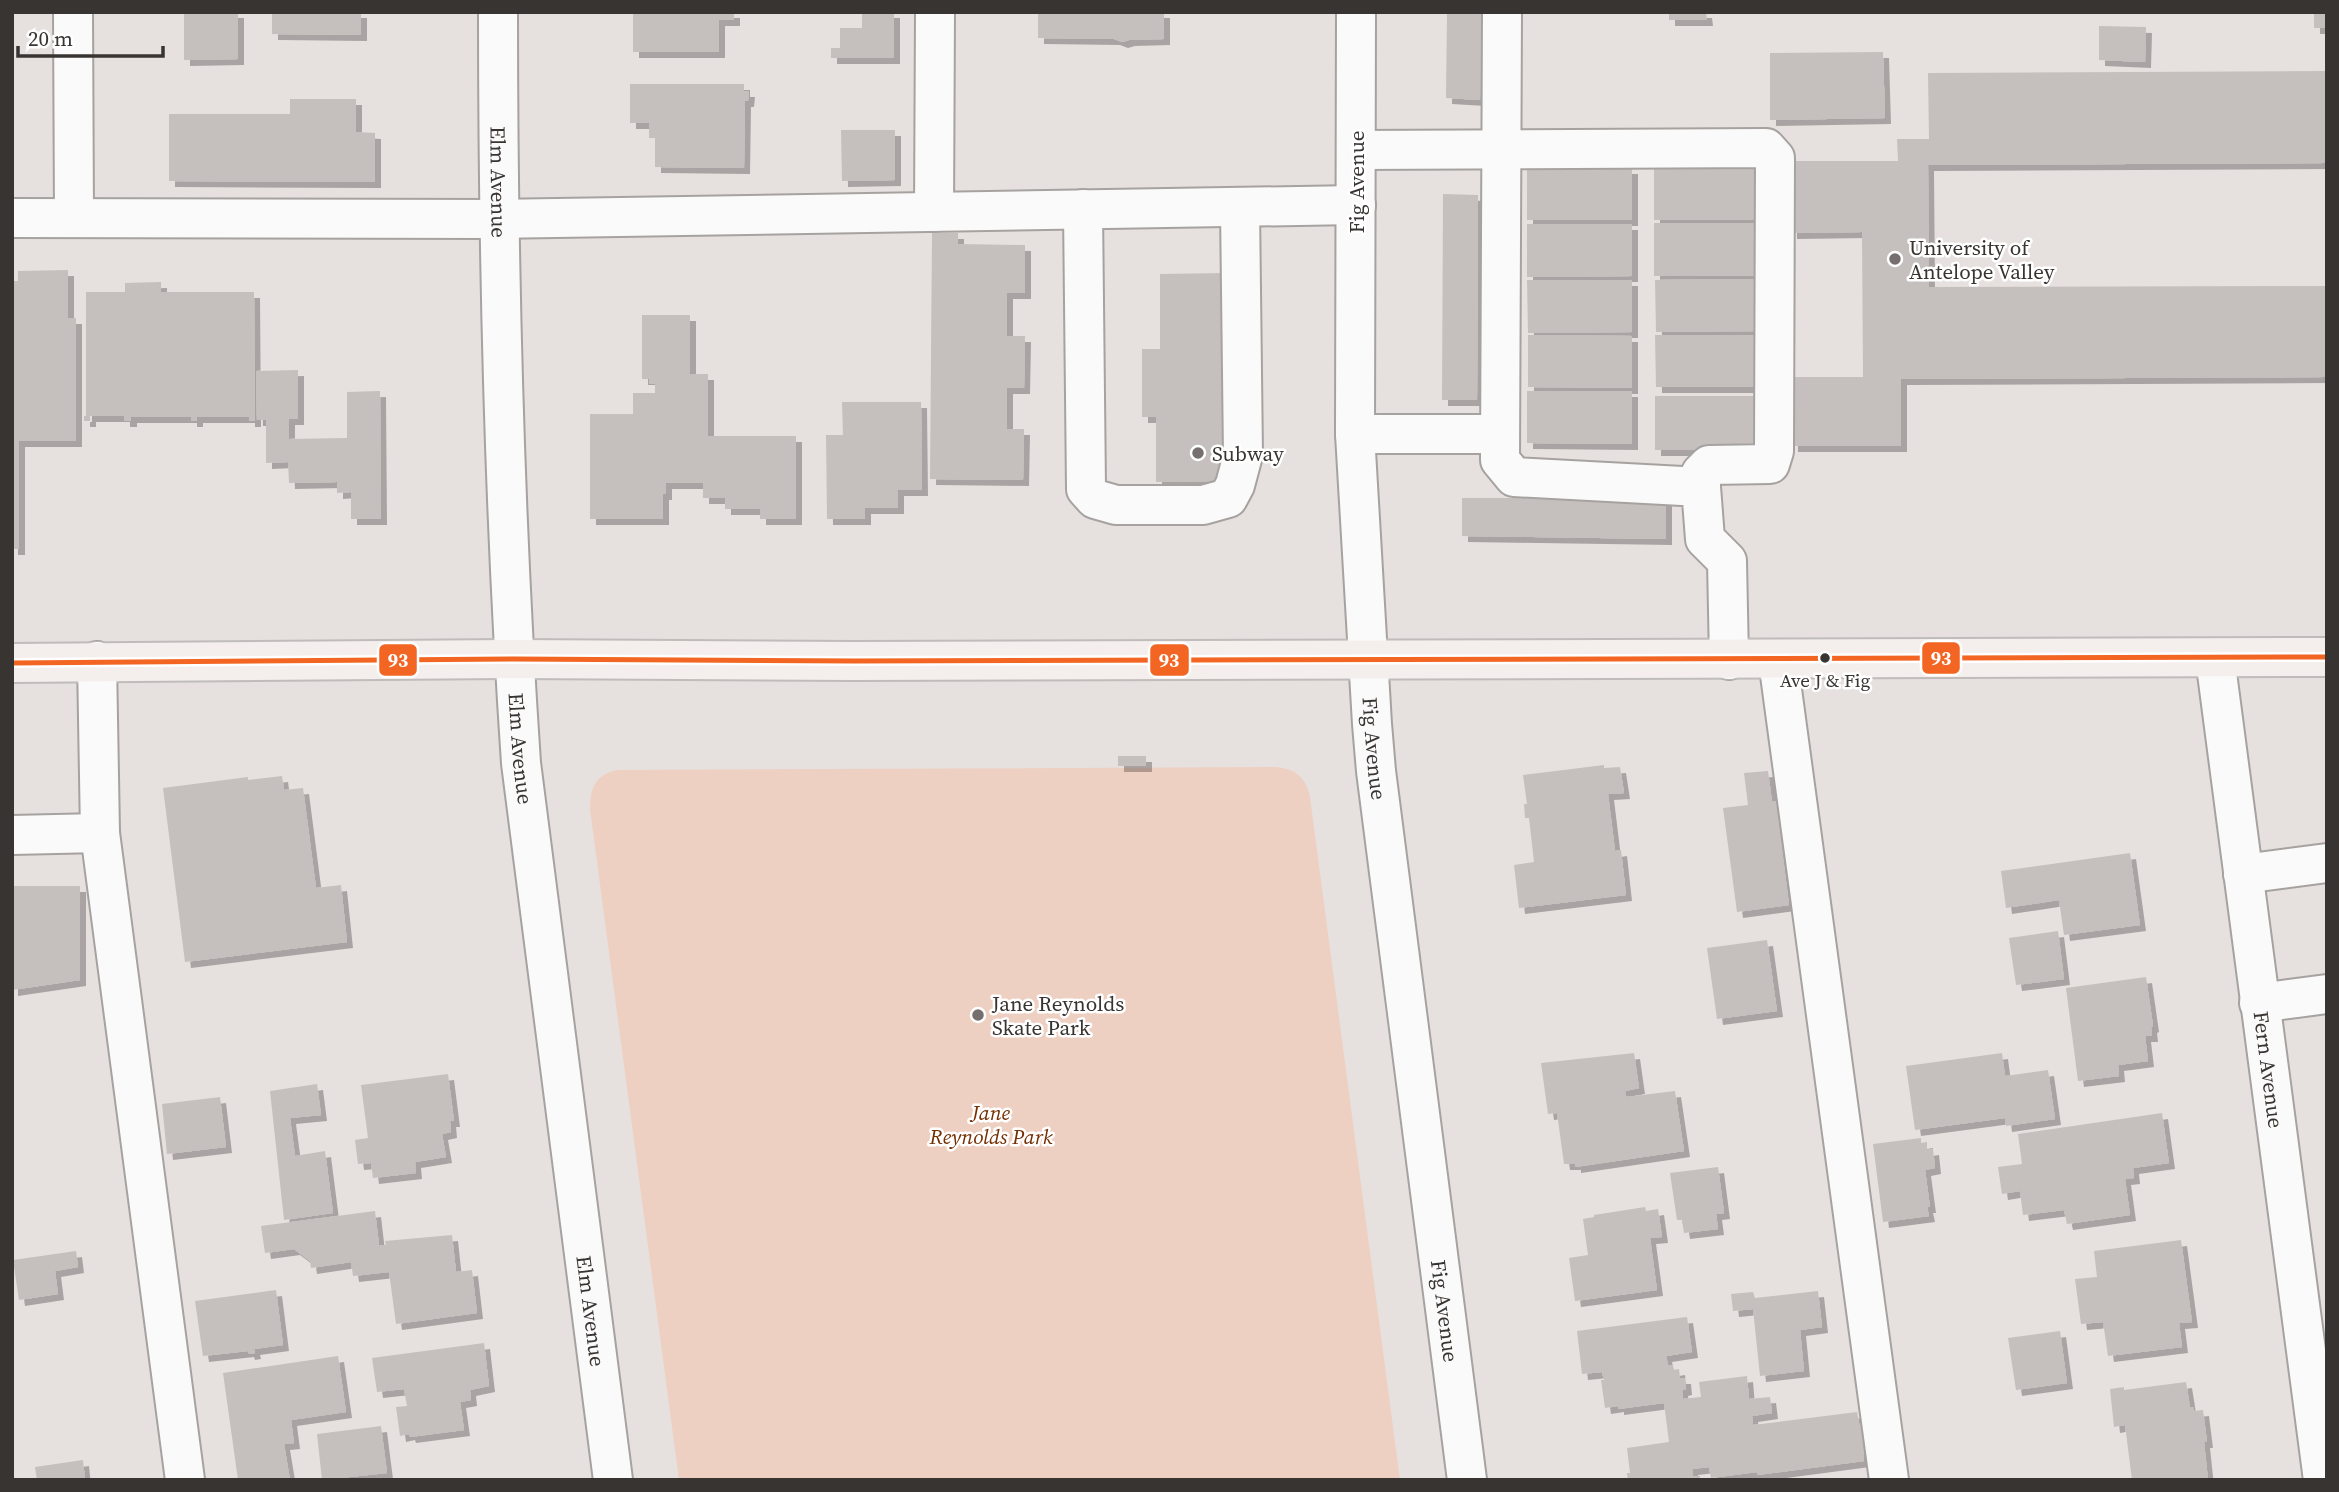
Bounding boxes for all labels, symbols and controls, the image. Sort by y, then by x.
scale bar [18,14,163,58]
text: 20 m [28,24,73,53]
street label: Elm Avenue [484,126,514,238]
street label: Fig Avenue [1342,131,1371,233]
place label: University of Antelope Valley [1909,233,2055,286]
marker: University of Antelope Valley [1887,251,1903,267]
place label: Subway [1212,439,1284,468]
marker: Subway [1190,445,1206,461]
line badge: 93 [1921,641,1961,675]
line badge: 93 [378,643,418,677]
line badge: 93 [1149,643,1190,677]
text: 93 [1931,645,1951,671]
text: 93 [388,647,408,673]
text: 93 [1159,647,1179,673]
marker: Ave J & Fig [1818,651,1832,665]
place label: Ave J & Fig [1780,667,1871,693]
street label: Elm Avenue [502,692,541,806]
street label: Fig Avenue [1356,696,1394,801]
place label: Jane Reynolds Skate Park [991,989,1124,1042]
marker: Jane Reynolds Skate Park [970,1007,986,1023]
street label: Fern Avenue [2247,1009,2291,1130]
park label: Jane Reynolds Park [928,1098,1053,1151]
street label: Elm Avenue [570,1254,613,1368]
street label: Fig Avenue [1424,1258,1466,1364]

